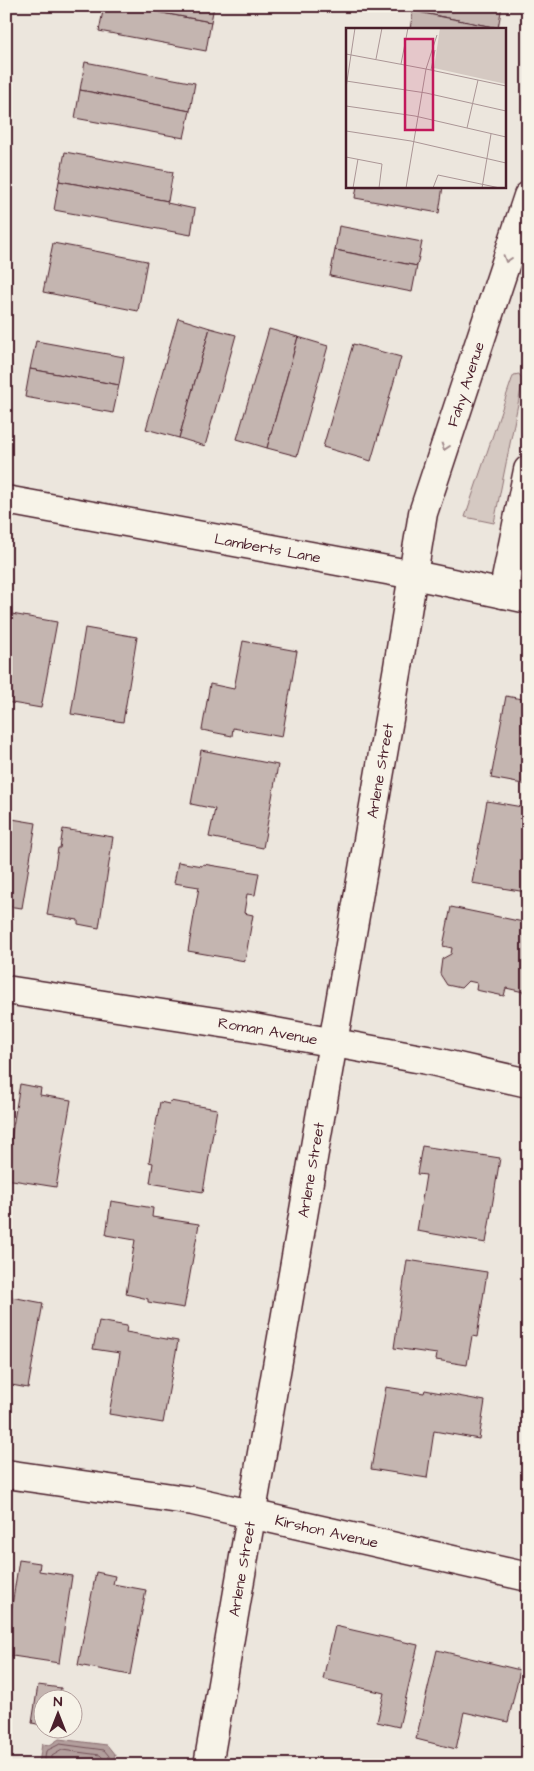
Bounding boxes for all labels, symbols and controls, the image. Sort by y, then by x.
inset map [346,28,506,188]
one-way arrow [503,255,513,263]
street label: Fahy Avenue [442,339,490,430]
one-way arrow [441,442,451,451]
street label: Lamberts Lane [213,529,322,569]
street label: Arlene Street [362,722,399,820]
street label: Roman Avenue [216,1013,319,1051]
street label: Arlene Street [293,1121,330,1219]
street label: Kirshon Avenue [273,1510,380,1554]
street label: Arlene Street [224,1520,261,1618]
north arrow [32,1688,82,1738]
text: N [54,1692,63,1712]

